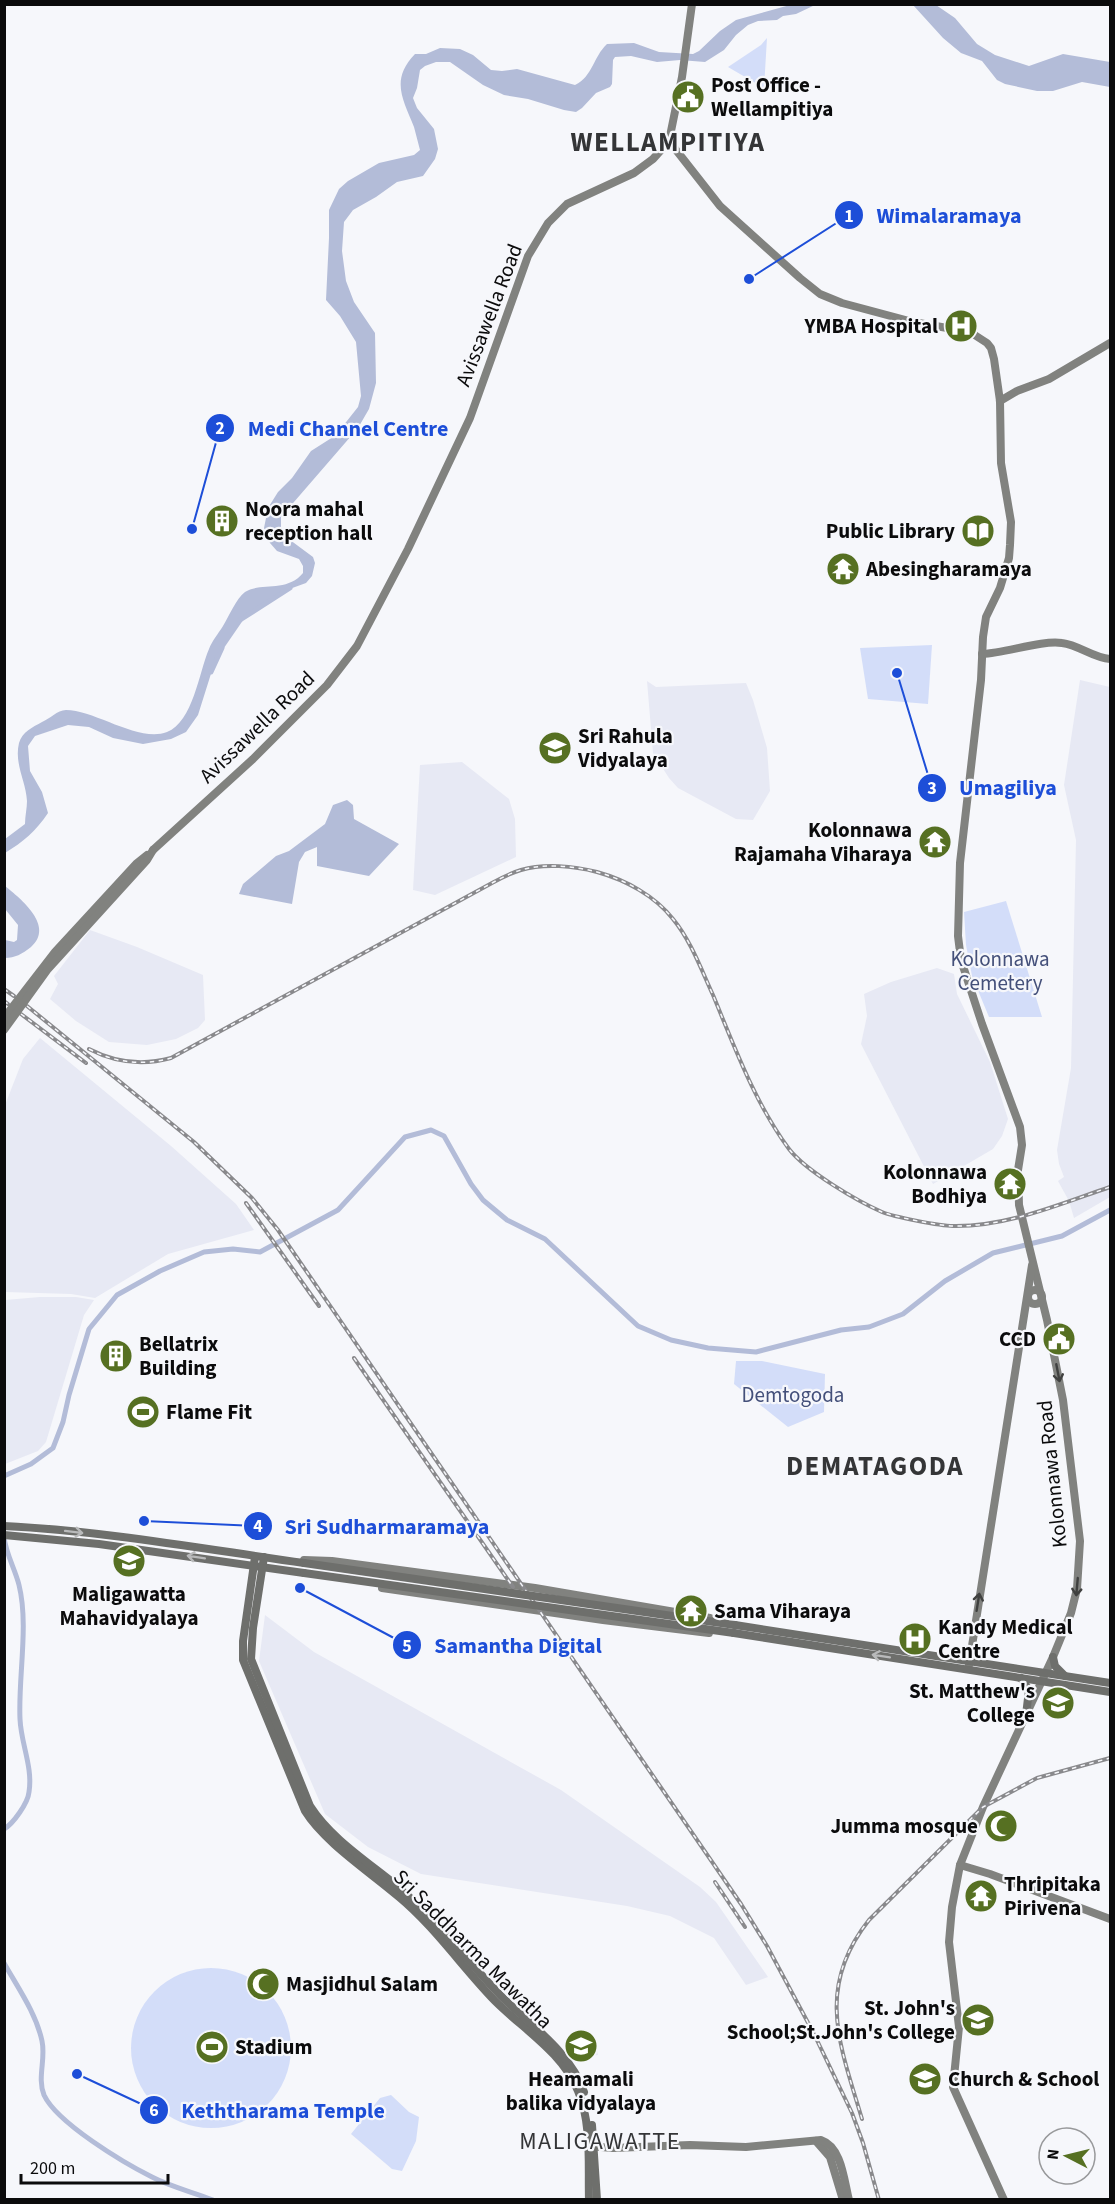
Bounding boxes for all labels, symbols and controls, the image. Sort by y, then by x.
place label: Post Office - Wellampitiya [711,70,833,124]
public building icon: Post Office - Wellampitiya [670,79,706,115]
district label: WELLAMPITIYA [570,123,766,162]
callout: Wimalaramaya [834,195,1033,235]
text: Wimalaramaya [876,200,1022,232]
text: 1 [844,204,854,229]
street label: Avissawella Road [448,239,530,391]
hospital icon: YMBA Hospital [943,308,979,344]
place label: YMBA Hospital [804,311,938,341]
callout: Medi Channel Centre [205,408,460,448]
text: Medi Channel Centre [248,413,448,445]
text: 2 [215,416,225,441]
place label: Noora mahal reception hall [245,494,372,548]
building icon: Noora mahal reception hall [204,503,240,539]
library icon: Public Library [960,513,996,549]
place label: Public Library [826,516,955,546]
temple icon: Abesingharamaya [825,551,861,587]
place label: Abesingharamaya [865,554,1032,584]
street label: Avissawella Road [192,664,322,790]
place label: Sri Rahula Vidyalaya [577,721,673,775]
school or university icon: Sri Rahula Vidyalaya [537,730,573,766]
callout: Umagiliya [917,768,1069,808]
text: Umagiliya [959,772,1057,804]
text: 3 [927,776,937,801]
place label: Kolonnawa Rajamaha Viharaya [734,815,912,869]
temple icon: Kolonnawa Rajamaha Viharaya [917,824,953,860]
park label: Kolonnawa Cemetery [950,944,1050,998]
place label: Kolonnawa Bodhiya [883,1157,987,1211]
temple icon: Kolonnawa Bodhiya [992,1166,1028,1202]
public building icon: CCD [1041,1321,1077,1357]
place label: CCD [999,1324,1036,1354]
place label: Bellatrix Building [139,1329,218,1383]
building icon: Bellatrix Building [98,1338,134,1374]
one-way arrow [1053,1362,1064,1382]
park label: Demtogoda [742,1380,844,1410]
sports icon: Flame Fit [125,1394,161,1430]
place label: Flame Fit [166,1397,252,1427]
street label: Kolonnawa Road [1029,1399,1075,1549]
district label: DEMATAGODA [786,1447,964,1486]
callout: Sri Sudharmaramaya [243,1506,502,1546]
text: Sri Sudharmaramaya [285,1511,489,1543]
text: 4 [253,1514,263,1539]
one-way arrow [64,1527,84,1538]
school or university icon: Maligawatta Mahavidyalaya [111,1543,147,1579]
one-way arrow [186,1552,206,1563]
one-way arrow [1071,1577,1082,1597]
place label: Maligawatta Mahavidyalaya [59,1579,199,1633]
temple icon: Sama Viharaya [673,1593,709,1629]
one-way arrow [973,1593,984,1612]
place label: Sama Viharaya [714,1596,851,1626]
place label: Kandy Medical Centre [938,1612,1073,1666]
hospital icon: Kandy Medical Centre [897,1621,933,1657]
callout: Samantha Digital [392,1625,613,1665]
text: Samantha Digital [434,1630,602,1662]
text: 5 [402,1634,412,1659]
one-way arrow [871,1650,891,1661]
place label: St. Matthew's College [909,1676,1035,1730]
school or university icon: St. Matthew's College [1040,1685,1076,1721]
mosque icon: Jumma mosque [983,1808,1019,1844]
place label: Jumma mosque [830,1811,978,1841]
street label: Sri Saddharma Mawatha [387,1863,559,2035]
place label: Thripitaka Pirivena [1004,1869,1101,1923]
temple icon: Thripitaka Pirivena [963,1878,999,1914]
mosque icon: Masjidhul Salam [245,1966,281,2002]
place label: Masjidhul Salam [286,1969,438,1999]
place label: St. John's School;St.John's College [727,1993,955,2047]
school or university icon: St. John's School;St.John's College [960,2002,996,2038]
school or university icon: Heamamali balika vidyalaya [563,2028,599,2064]
sports icon: Stadium [194,2029,230,2065]
place label: Stadium [235,2032,313,2062]
school or university icon: Church & School [907,2061,943,2097]
place label: Heamamali balika vidyalaya [506,2064,656,2118]
place label: Church & School [948,2064,1099,2094]
callout: Keththarama Temple [139,2090,396,2130]
text: Keththarama Temple [181,2095,385,2127]
text: 6 [149,2098,159,2123]
district label: MALIGAWATTE [519,2124,681,2159]
north arrow [1037,2126,1097,2186]
scale bar [21,2147,168,2185]
text: N [1042,2148,1065,2161]
text: 200 m [30,2156,75,2181]

